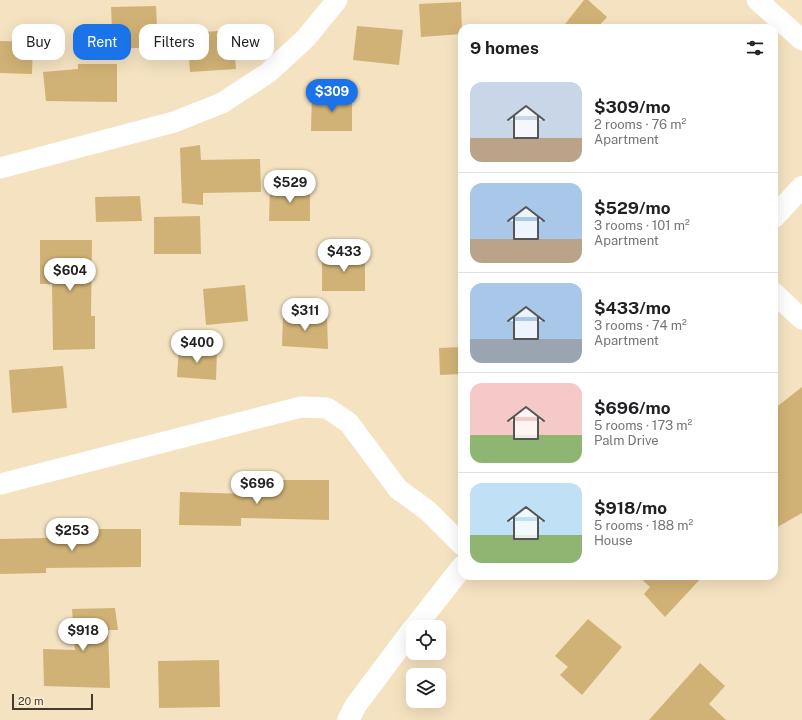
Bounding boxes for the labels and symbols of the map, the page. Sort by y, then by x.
pin: $309 [308,79,356,113]
pin: $529 [266,170,314,204]
pin: $433 [320,239,368,273]
pin: $604 [46,258,94,292]
pin: $311 [281,298,329,332]
pin: $400 [173,330,221,364]
pin: $696 [233,471,281,505]
pin: $253 [48,518,96,552]
pin: $918 [59,618,107,652]
scale bar [12,692,93,711]

